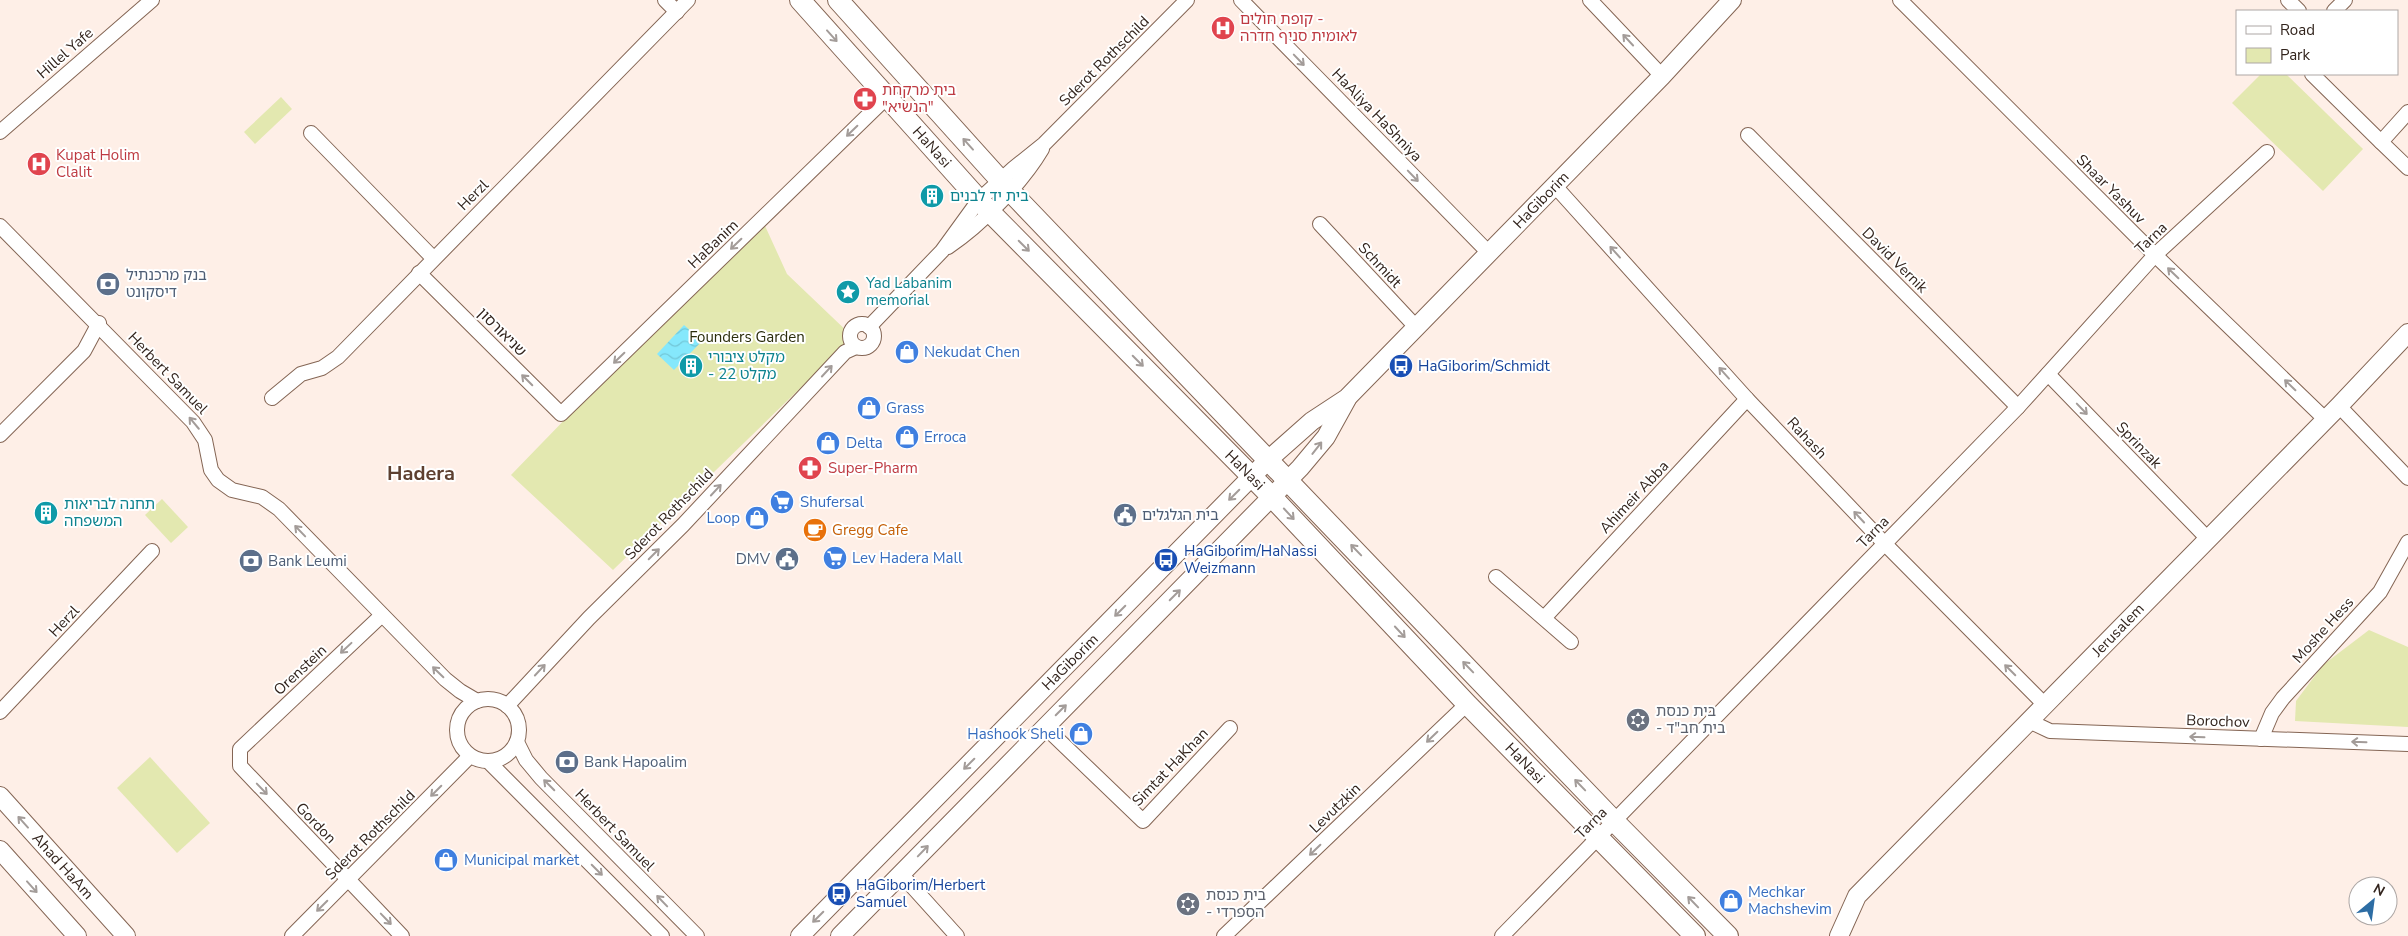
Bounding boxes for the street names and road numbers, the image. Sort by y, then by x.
street label: Sderot Rothschild [1055,12,1153,110]
street label: Hillel Yafe [33,23,97,83]
street label: HaAliya HaShniya [1327,64,1427,166]
street label: HaNasi [908,122,956,172]
street label: Shaar Yashuv [2072,150,2150,228]
street label: HaGiborim [1509,167,1573,233]
street label: Herzl [453,175,493,215]
street label: HaBanim [684,215,742,273]
street label: Tarna [2130,218,2172,258]
street label: David Vernik [1858,223,1933,298]
street label: Schmidt [1354,238,1407,292]
street label: שניאורסון [473,303,531,361]
street label: Herbert Samuel [124,327,213,419]
street label: Rahash [1783,413,1831,463]
street label: Sprinzak [2112,417,2167,473]
street label: HaNasi [1221,446,1269,494]
street label: Ahimeir Abba [1595,456,1673,538]
street label: Sderot Rothschild [620,464,718,564]
street label: Tarna [1853,511,1893,553]
street label: Moshe Hess [2288,593,2358,667]
street label: Jerusalem [2087,599,2148,662]
street label: Herzl [44,601,84,641]
street label: HaGiborim [1037,629,1103,695]
street label: Orenstein [269,640,331,700]
street label: Borochov [2186,710,2250,732]
street label: Simtat HaKhan [1128,724,1212,810]
street label: HaNasi [1501,738,1549,788]
street label: Levutzkin [1305,779,1365,837]
street label: Herbert Samuel [571,784,660,876]
street label: Sderot Rothschild [321,786,419,884]
street label: Gordon [291,798,341,848]
street label: Tarna [1571,803,1611,843]
street label: Ahad HaAm [28,828,98,904]

